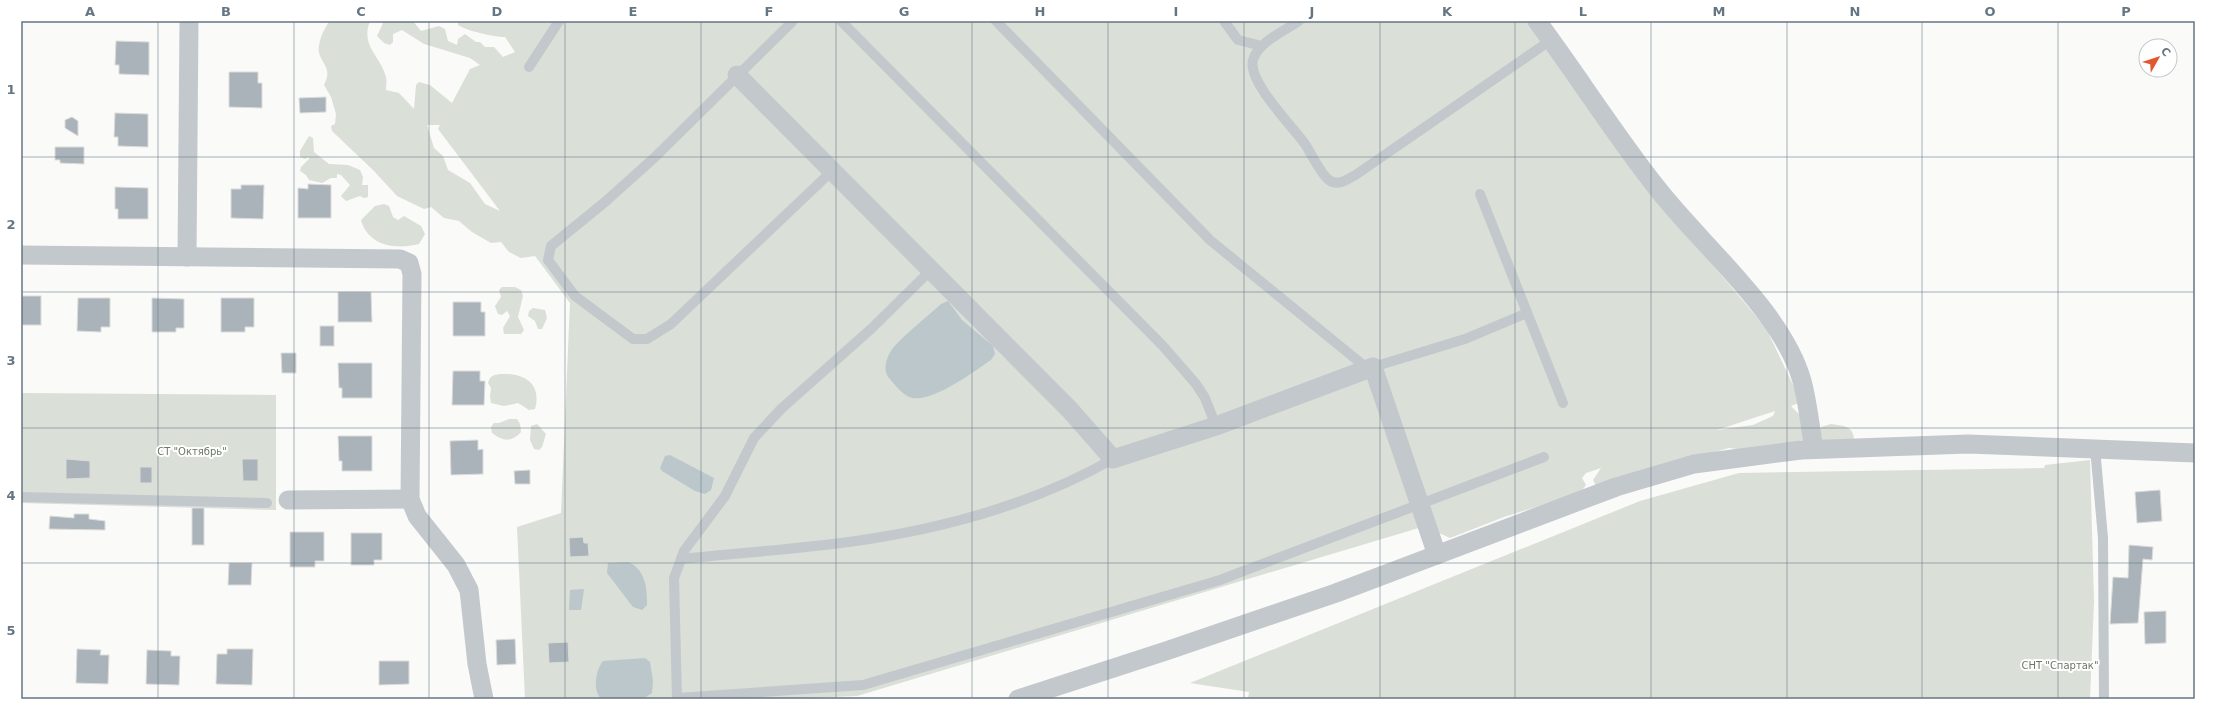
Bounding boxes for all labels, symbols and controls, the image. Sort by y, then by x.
text: A [85,4,95,19]
text: B [221,4,231,19]
text: C [356,4,366,19]
text: D [492,4,503,19]
text: E [629,4,637,19]
text: F [765,4,773,19]
text: G [899,4,909,19]
text: H [1035,4,1045,19]
text: I [1174,4,1178,19]
text: J [1309,4,1314,19]
text: K [1442,4,1453,19]
text: L [1579,4,1587,19]
text: M [1713,4,1725,19]
text: N [1850,4,1860,19]
text: O [1984,4,1996,19]
text: P [2121,4,2131,19]
north arrow [2138,38,2178,78]
text: С [2158,45,2173,59]
text: 1 [6,82,16,97]
text: 2 [6,217,16,232]
text: 3 [6,353,16,368]
park label: СТ "Октябрь" [157,446,227,457]
text: 4 [6,488,16,503]
text: 5 [6,623,16,638]
park label: СНТ "Спартак" [2022,660,2098,671]

